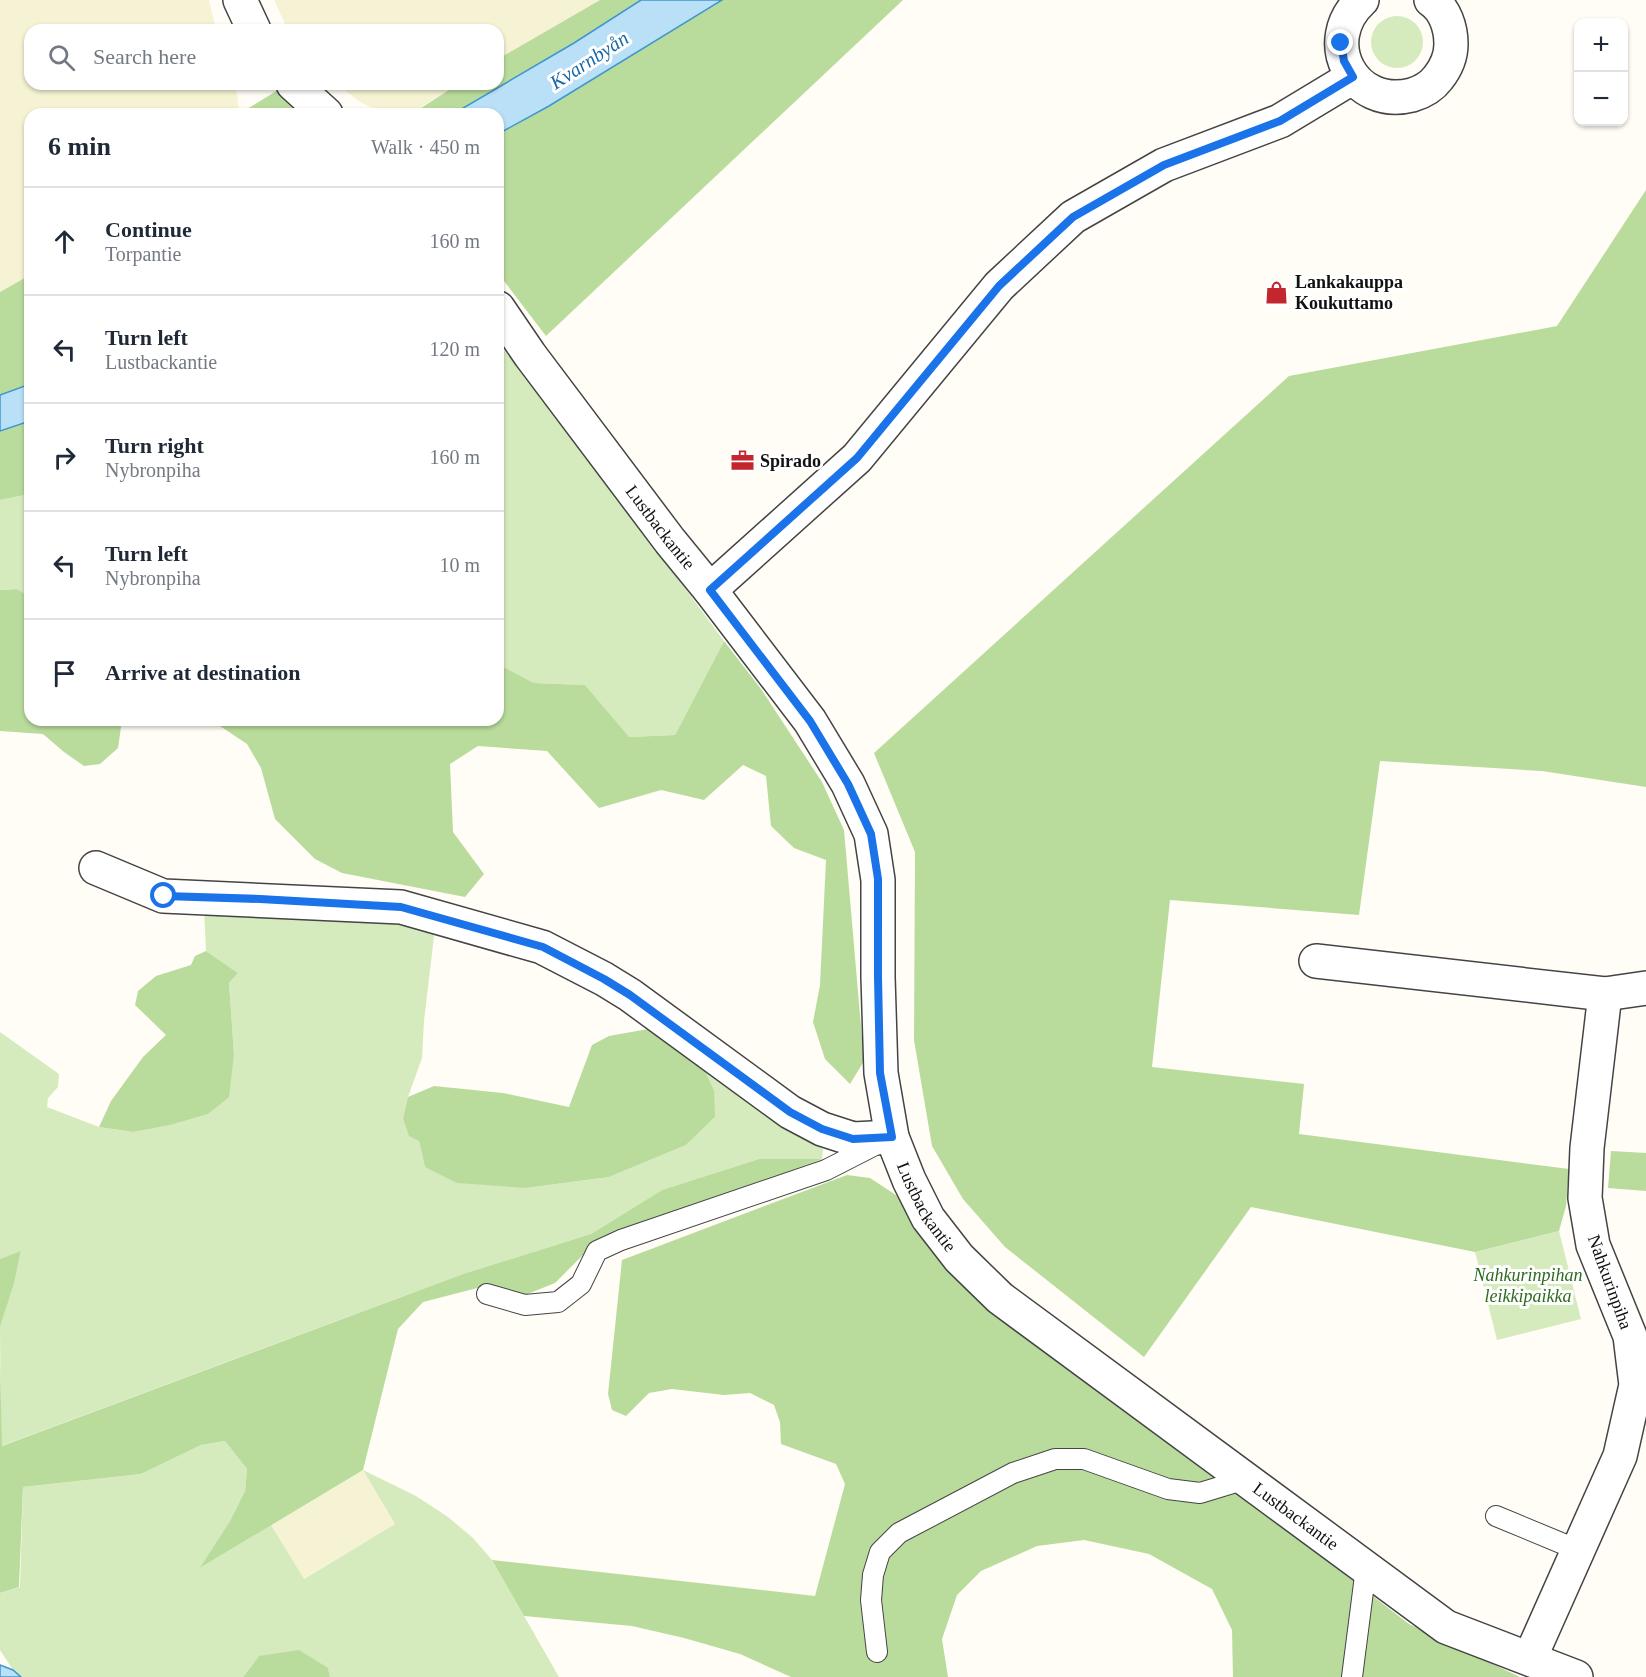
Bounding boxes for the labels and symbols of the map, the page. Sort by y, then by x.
water label: Kvarnbyån [545,27,633,95]
route end [1327,29,1353,55]
place label: Lankakauppa Koukuttamo [1295,272,1403,313]
shop icon: Lankakauppa Koukuttamo [1264,279,1290,305]
office icon: Spirado [729,448,755,474]
place label: Spirado [760,451,821,471]
street label: Lustbackantie [622,481,699,574]
route start [150,882,176,908]
street label: Lustbackantie [893,1159,960,1256]
street label: Nahkurinpiha [1584,1232,1636,1332]
park label: Nahkurinpihan leikkipaikka [1472,1265,1583,1306]
street label: Lustbackantie [1249,1478,1342,1554]

